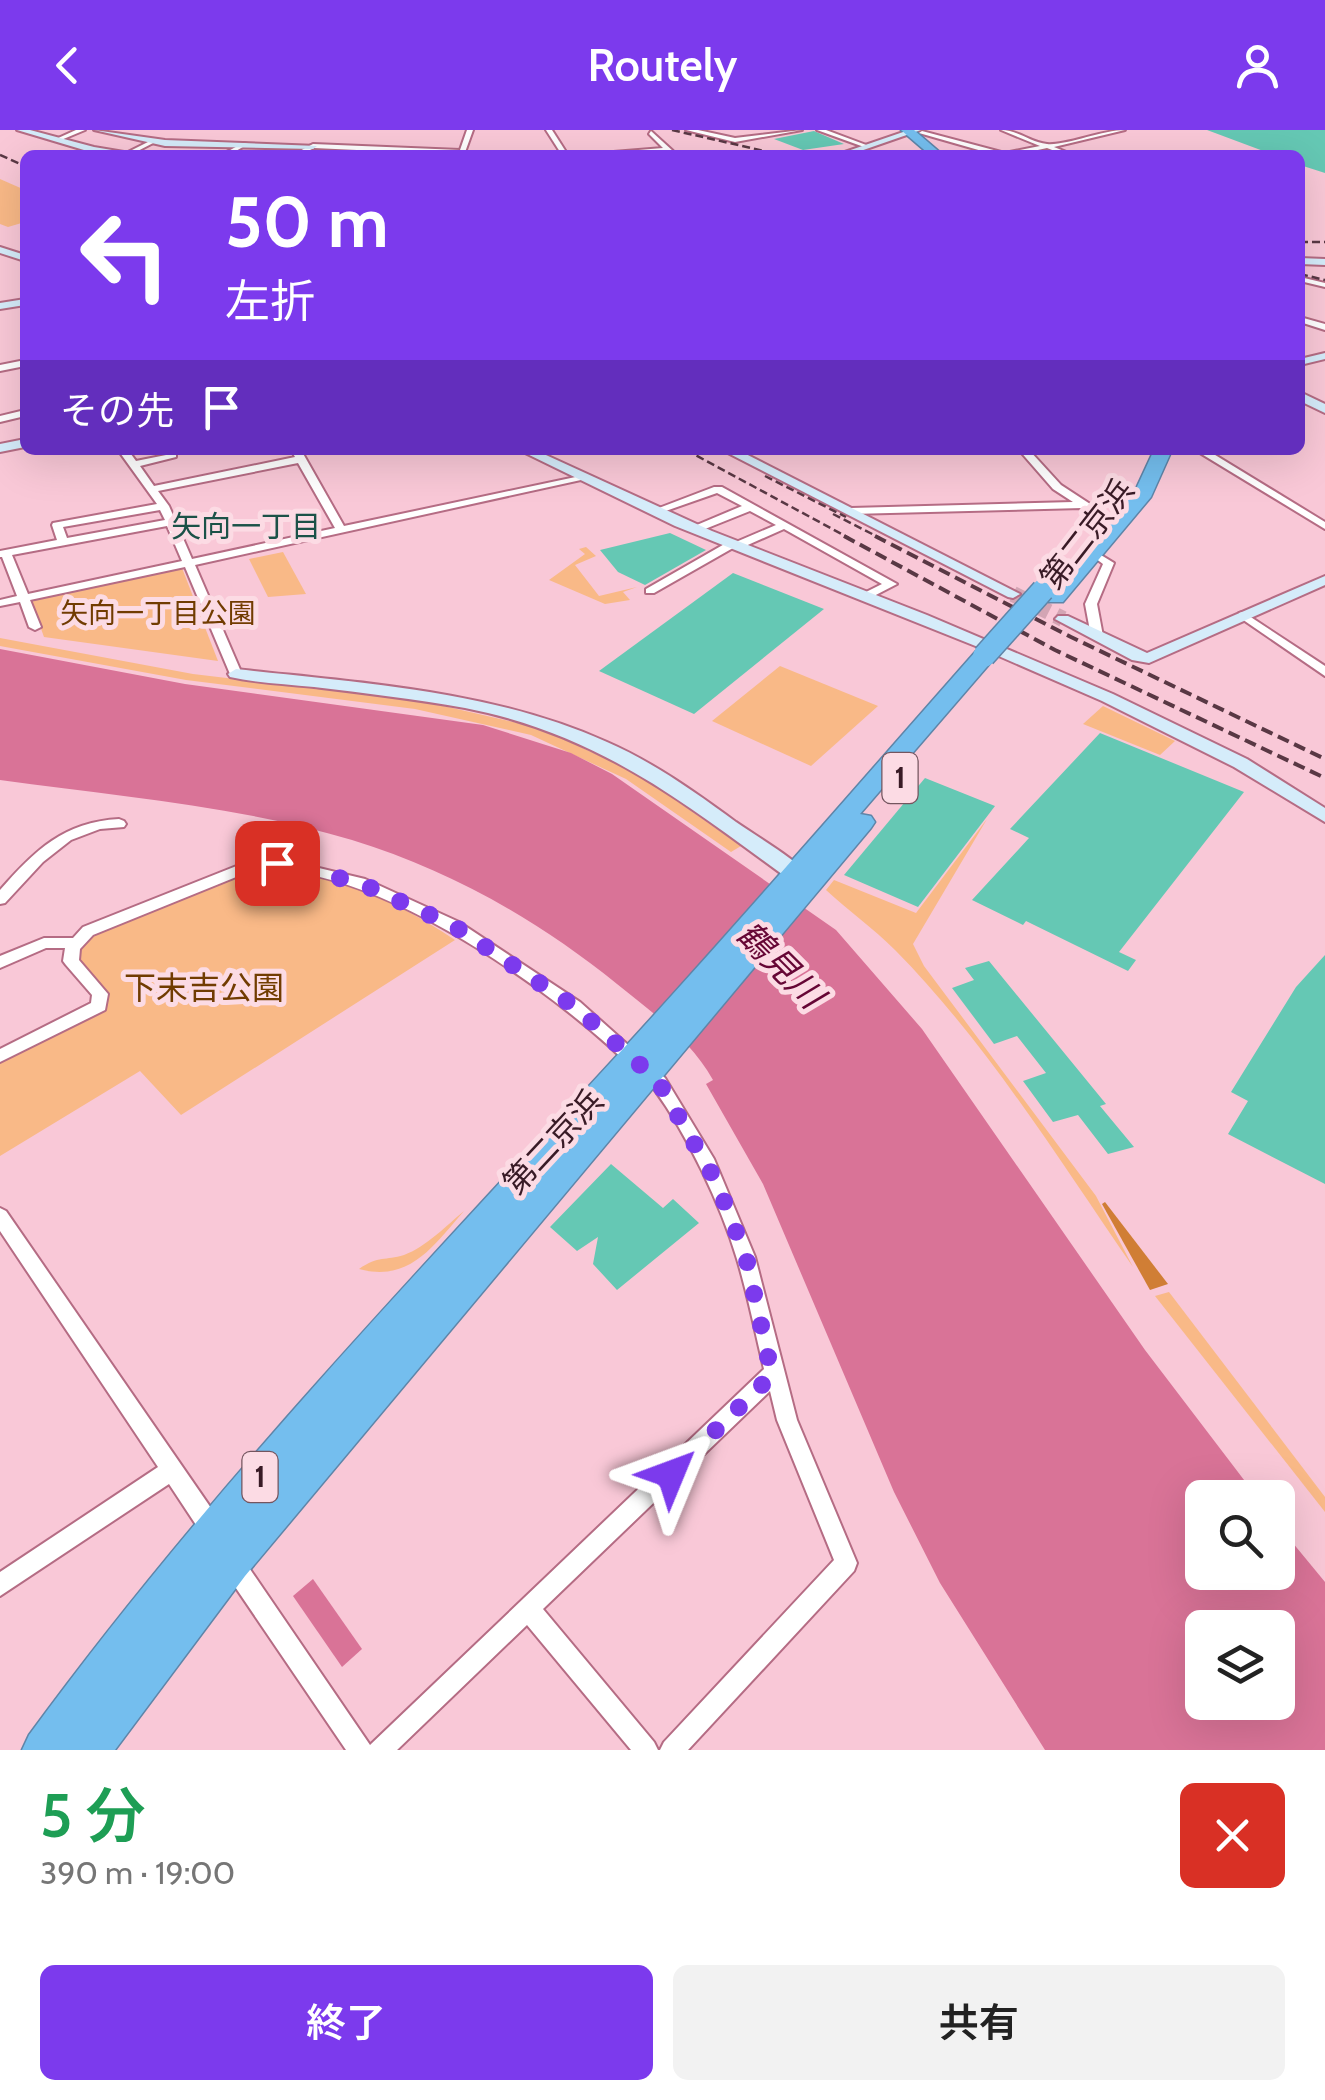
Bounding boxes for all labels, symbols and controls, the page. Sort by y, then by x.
icon: back [40,38,95,93]
text: Routely [588,38,737,92]
icon: person [1230,38,1285,93]
text: 50 m [225,179,389,265]
icon: left [60,190,190,320]
text: 左折 [225,274,315,328]
icon: arrive [194,380,249,435]
text: その先 [60,387,174,434]
street label: 第二京浜 [1032,471,1141,596]
district label: 矢向一丁目 [171,508,321,545]
park label: 矢向一丁目公園 [60,596,256,630]
road number: 1 [882,753,918,803]
pin [235,821,320,906]
icon: arrive [250,836,305,891]
water label: 鶴見川 [728,912,836,1020]
park label: 下末吉公園 [124,968,284,1007]
street label: 第二京浜 [495,1082,611,1202]
position arrow [619,1422,723,1526]
road number: 1 [242,1452,278,1502]
map controls [1185,1480,1295,1720]
button: search [1185,1480,1295,1590]
button: layers [1185,1610,1295,1720]
text: 5 分 [40,1779,146,1852]
button: close [1180,1783,1285,1888]
text: 390 m · 19:00 [40,1853,235,1892]
button: 終了 [40,1965,653,2080]
button: 共有 [673,1965,1285,2080]

